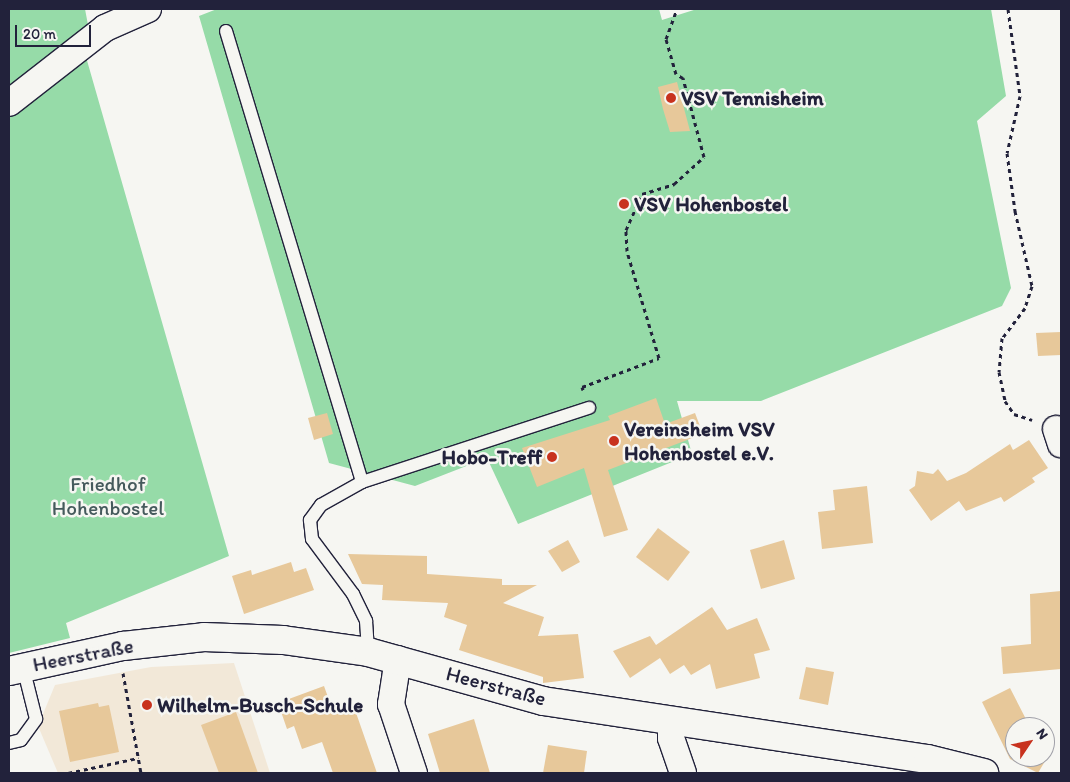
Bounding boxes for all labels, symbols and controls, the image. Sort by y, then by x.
scale bar [18,15,94,47]
text: 20 m [23,25,56,43]
place label: VSV Tennisheim [681,85,824,111]
marker: VSV Tennisheim [665,92,677,104]
place label: VSV Hohenbostel [634,191,788,217]
marker: VSV Hohenbostel [618,198,630,210]
place label: Vereinsheim VSV Hohenbostel e.V. [624,416,775,466]
marker: Vereinsheim VSV Hohenbostel e.V. [608,435,620,447]
place label: Hobo-Treff [442,444,542,470]
marker: Hobo-Treff [546,451,558,463]
park label: Friedhof Hohenbostel [52,471,164,521]
street label: Heerstraße [30,633,136,677]
street label: Heerstraße [443,661,549,711]
place label: Wilhelm-Busch-Schule [157,692,363,718]
marker: Wilhelm-Busch-Schule [141,699,153,711]
north arrow [1005,717,1055,767]
text: N [1032,725,1052,743]

